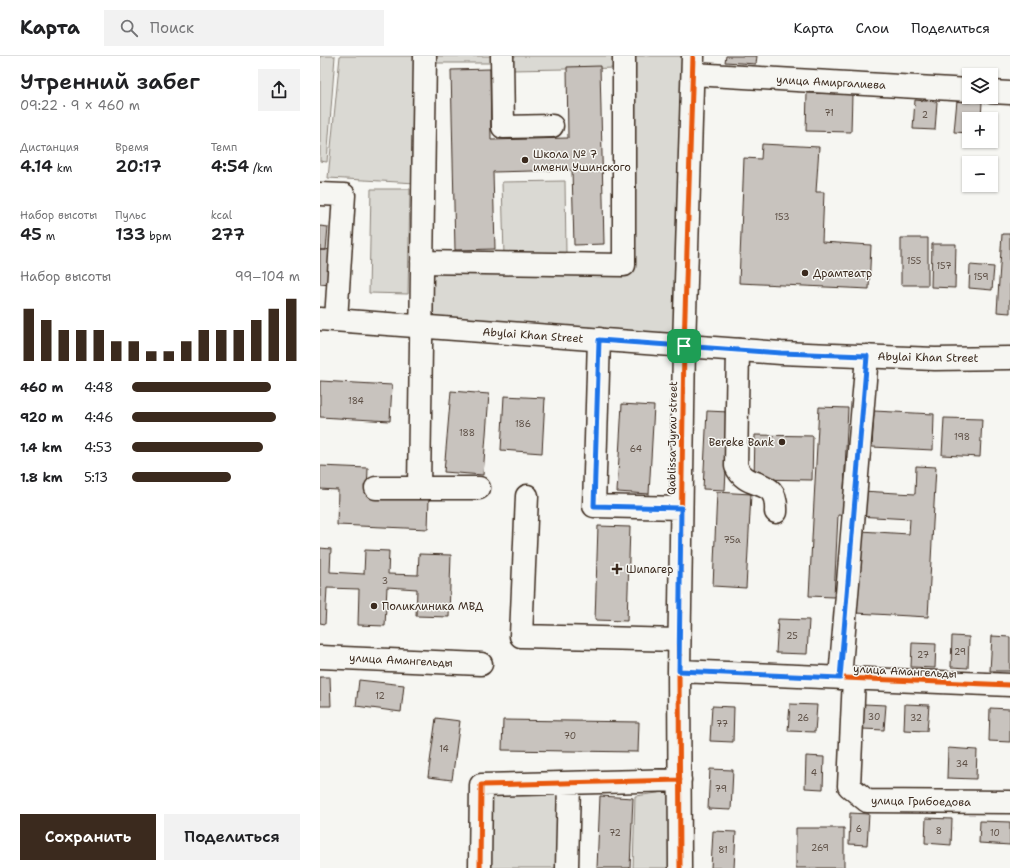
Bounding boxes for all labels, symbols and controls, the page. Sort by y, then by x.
search box [104,10,384,46]
text: Карта [20,15,80,40]
icon: search [118,17,140,39]
text: Поиск [150,18,194,38]
text: Карта [793,19,834,37]
text: Слои [856,19,889,37]
text: Поделиться [911,19,990,37]
text: Утренний забег [20,67,200,96]
map controls [962,68,998,192]
button: layers [962,68,998,104]
button: share [258,69,300,111]
street label: улица Амиргалиева [776,72,886,93]
text: 09:22 · 9 × 460 m [20,97,140,114]
house number: 71 [824,107,834,119]
house number: 2 [922,109,928,121]
button: + [962,112,998,148]
text: Дистанция [20,140,79,155]
text: Время [115,140,149,155]
text: Темп [211,140,237,155]
place label: Школа № 7 имени Ушинского [533,147,631,175]
text: 4.14 [20,155,53,177]
text: 20:17 [115,155,162,177]
text: 4:54 [211,155,249,177]
marker: Школа № 7 имени Ушинского [520,155,530,165]
button: − [962,156,998,192]
text: km [53,161,72,176]
text: /km [249,161,273,176]
text: Набор высоты [20,208,97,223]
text: Пульс [115,208,146,223]
text: kcal [211,208,232,223]
house number: 153 [774,211,790,223]
text: 45 [20,223,42,245]
text: 133 [115,223,146,245]
text: 277 [211,223,245,245]
text: m [42,229,55,244]
text: bpm [146,229,171,244]
house number: 155 [907,255,921,267]
house number: 157 [937,260,951,272]
place label: Драмтеатр [813,266,872,281]
text: Набор высоты [20,268,111,285]
text: 99–104 m [235,268,300,285]
marker: Драмтеатр [800,268,810,278]
house number: 159 [974,271,989,283]
street label: Abylai Khan Street [482,324,584,347]
pin [667,329,701,363]
icon: arrive [673,335,695,357]
street label: Abylai Khan Street [877,349,979,366]
text: 460 m [20,379,63,396]
text: 4:48 [84,379,113,396]
street label: Qablissa Jyrau street [664,381,681,495]
house number: 184 [348,395,364,407]
text: 920 m [20,409,63,426]
text: 4:46 [84,409,113,426]
house number: 186 [515,418,531,430]
house number: 188 [459,427,475,439]
house number: 198 [954,431,970,443]
place label: Bereke Bank [709,435,774,450]
marker: Bereke Bank [777,437,787,447]
text: 1.4 km [20,439,62,456]
text: 4:53 [84,439,112,456]
house number: 64 [630,443,642,455]
text: 1.8 km [20,469,63,486]
text: 5:13 [84,469,108,486]
house number: 75а [723,534,741,546]
place label: Шипагер [626,562,673,577]
marker: Шипагер [611,563,623,575]
house number: 3 [382,575,388,587]
place label: Поликлиника МВД [382,599,484,614]
marker: Поликлиника МВД [369,601,379,611]
house number: 25 [786,630,798,642]
house number: 29 [954,646,966,658]
house number: 27 [917,649,929,661]
street label: улица Амангельды [349,650,453,671]
street label: улица Амангельды [853,661,957,682]
house number: 12 [375,690,385,702]
house number: 30 [868,711,880,723]
house number: 26 [797,712,809,724]
house number: 32 [910,712,922,724]
house number: 77 [716,718,728,730]
house number: 70 [564,730,576,742]
house number: 14 [439,743,449,755]
house number: 34 [956,758,968,770]
house number: 4 [811,767,817,779]
house number: 79 [715,783,727,795]
street label: улица Грибоедова [871,793,971,810]
button: Сохранить [20,814,156,860]
button: Поделиться [164,814,300,860]
house number: 6 [856,823,862,835]
house number: 8 [936,825,942,837]
house number: 72 [609,827,621,839]
house number: 10 [990,827,1000,839]
house number: 269 [811,842,829,854]
house number: 81 [718,844,728,856]

